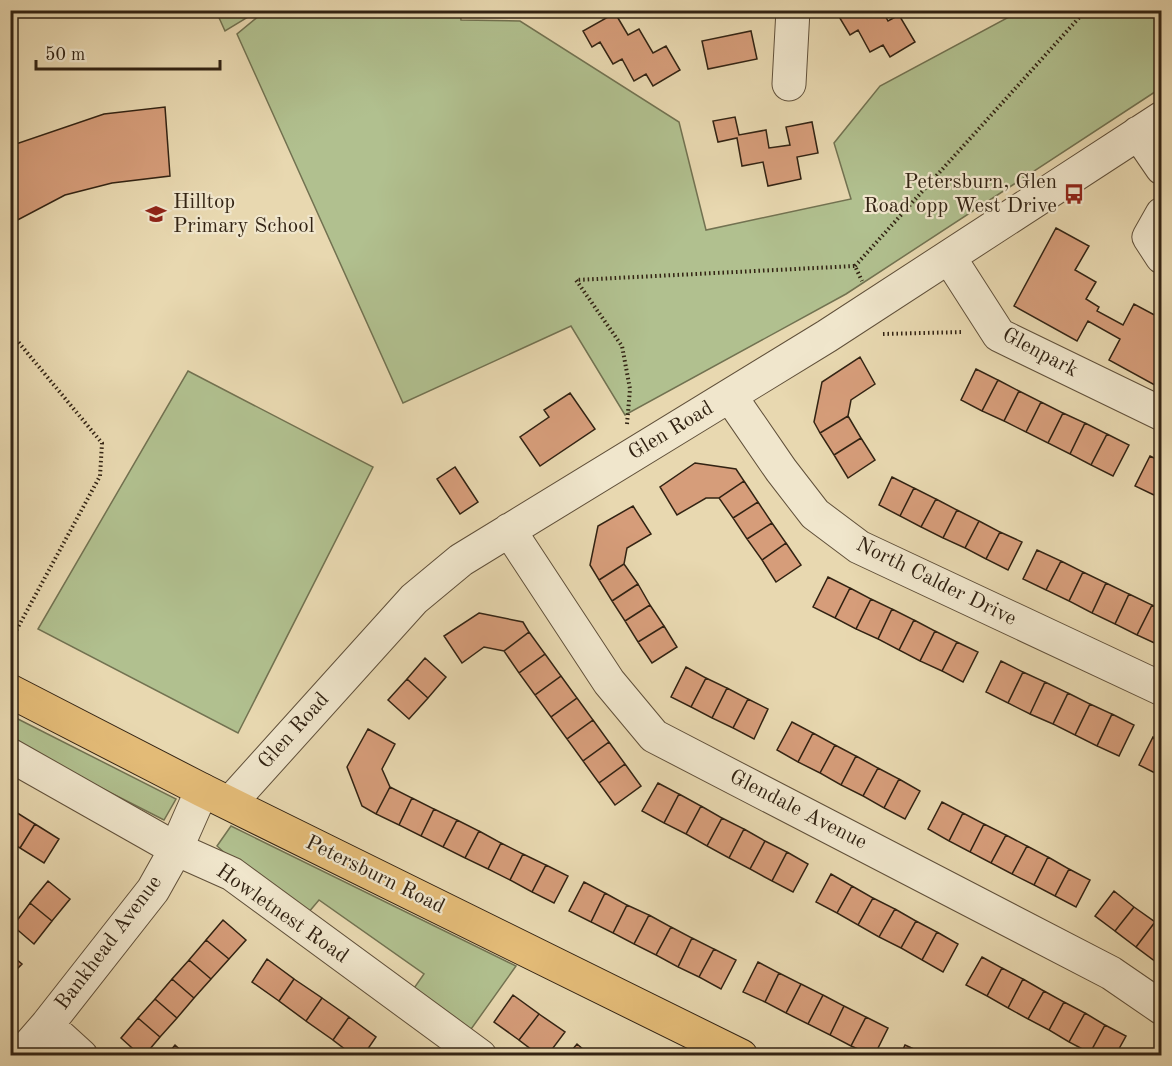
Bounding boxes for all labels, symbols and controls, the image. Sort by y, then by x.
scale bar [36,33,220,71]
text: 50 m [45,46,85,64]
place label: Petersburn, Glen Road opp West Drive [863,172,1057,217]
bus stop icon: Petersburn, Glen Road opp West Drive [1062,182,1086,206]
place label: Hilltop Primary School [173,192,315,237]
school or university icon: Hilltop Primary School [144,202,168,226]
street label: Glenpark [999,324,1081,382]
street label: Glen Road [625,398,717,464]
street label: North Calder Drive [853,534,1019,630]
street label: Glen Road [255,689,333,773]
street label: Glendale Avenue [726,766,870,854]
street label: Petersburn Road [302,832,448,918]
street label: Howletnest Road [212,861,352,967]
street label: Bankhead Avenue [52,872,166,1014]

